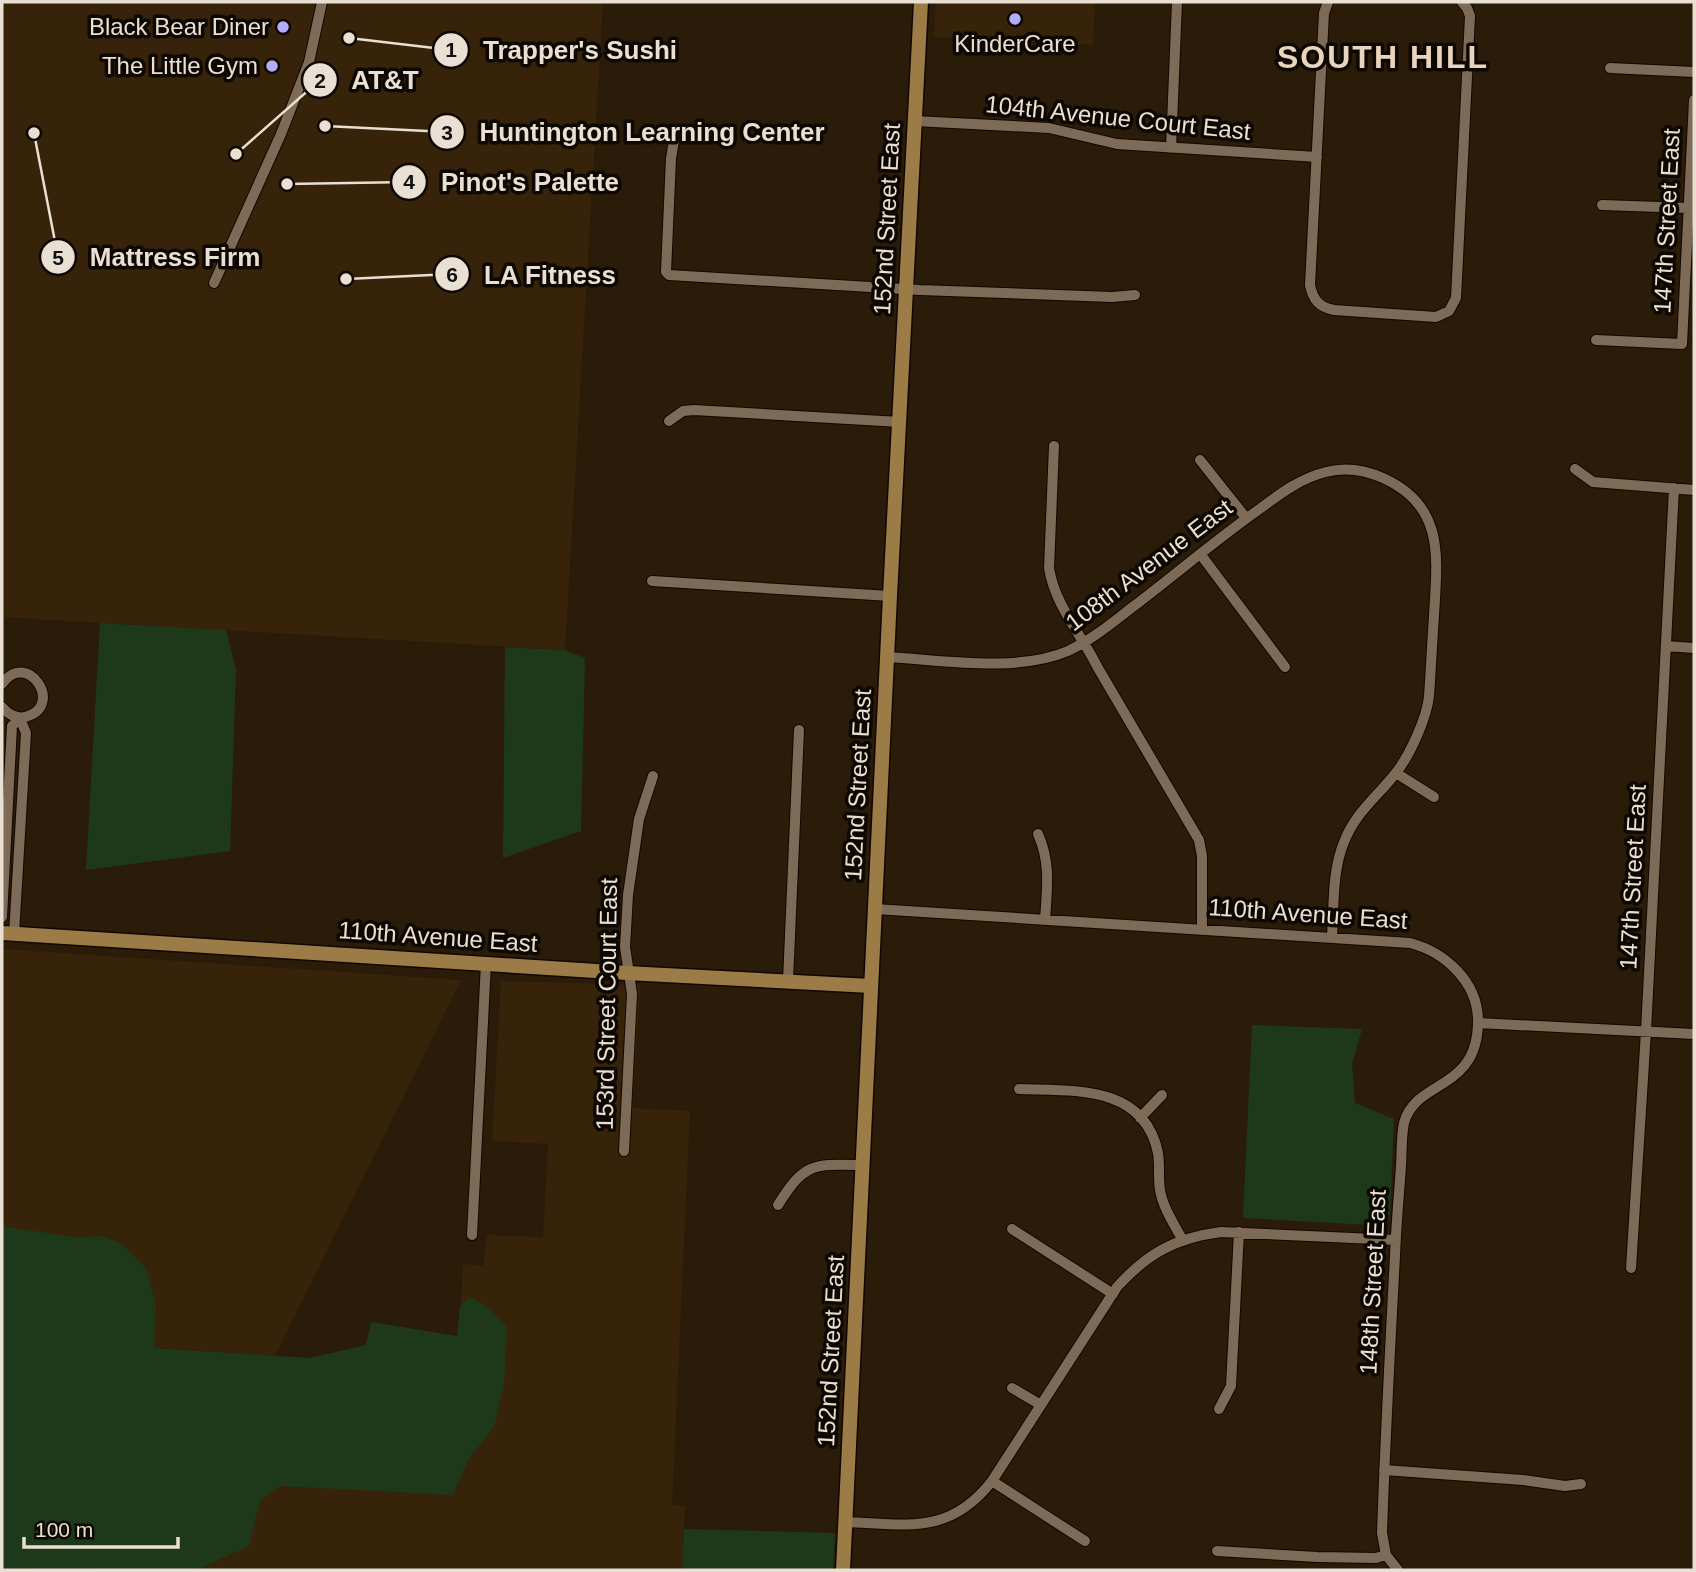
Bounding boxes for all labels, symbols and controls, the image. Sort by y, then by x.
marker: KinderCare [1007,11,1023,27]
place label: Black Bear Diner [89,13,269,40]
marker: Black Bear Diner [275,19,291,35]
callout: Trapper's Sushi [434,27,691,74]
place label: KinderCare [954,30,1076,57]
text: Trapper's Sushi [483,35,677,65]
text: 1 [445,38,457,61]
district label: SOUTH HILL [1277,39,1489,75]
place label: The Little Gym [102,52,258,79]
callout: AT&T [302,57,433,104]
marker: The Little Gym [264,58,280,74]
text: AT&T [351,65,419,95]
text: 2 [314,69,326,92]
street label: 104th Avenue Court East [984,90,1252,145]
callout: Huntington Learning Center [430,109,838,156]
text: Huntington Learning Center [479,117,825,147]
text: 3 [441,121,453,144]
street label: 152nd Street East [868,122,905,316]
street label: 147th Street East [1648,127,1685,314]
callout: Pinot's Palette [392,158,633,205]
text: Pinot's Palette [441,167,619,197]
text: 4 [403,170,415,193]
callout: Mattress Firm [41,234,274,281]
text: Mattress Firm [90,242,260,272]
text: 5 [52,246,64,269]
callout: LA Fitness [435,251,630,298]
text: LA Fitness [484,260,616,290]
text: 6 [446,263,458,286]
street label: 108th Avenue East [1060,493,1237,636]
street label: 152nd Street East [839,688,876,882]
street label: 147th Street East [1614,783,1651,970]
street label: 153rd Street Court East [591,877,622,1130]
street label: 110th Avenue East [1208,893,1409,934]
street label: 110th Avenue East [338,916,539,957]
street label: 148th Street East [1354,1188,1391,1375]
street label: 152nd Street East [812,1254,849,1448]
scale bar [24,1506,178,1550]
text: 100 m [35,1518,93,1541]

